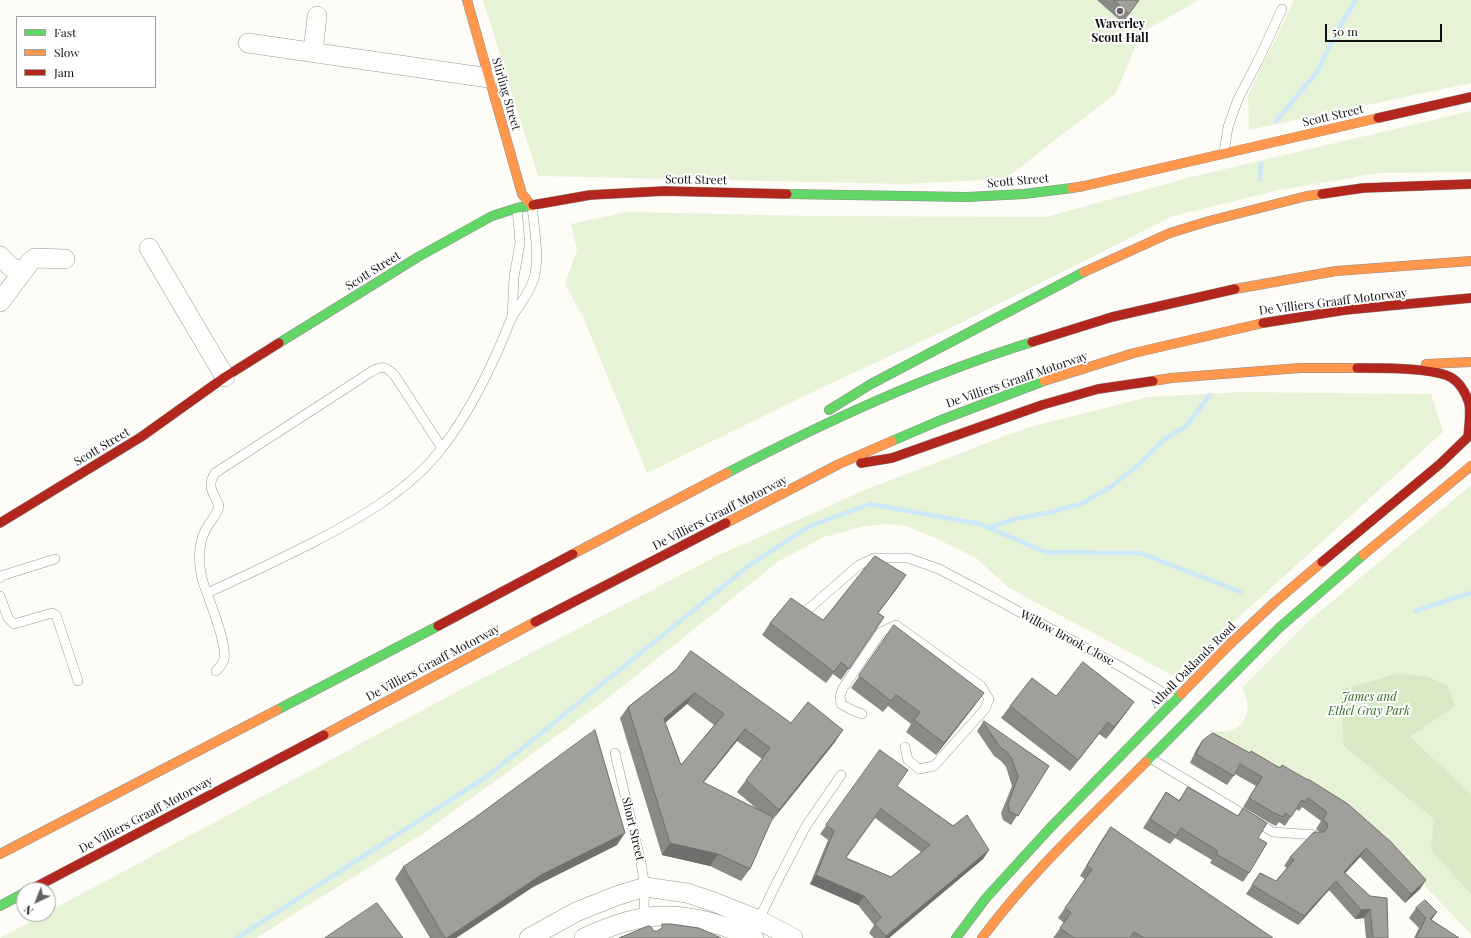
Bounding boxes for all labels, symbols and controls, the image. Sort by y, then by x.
marker: Waverley Scout Hall [1115,6,1125,16]
legend [16,16,156,88]
scale bar [1327,16,1444,42]
place label: Waverley Scout Hall [1091,17,1149,45]
text: 50 m [1332,23,1358,39]
text: Fast [54,24,76,40]
text: Slow [54,44,80,60]
street label: Stirling Street [489,56,523,132]
text: Jam [54,64,74,80]
street label: Scott Street [1301,102,1365,130]
street label: Scott Street [986,171,1050,191]
street label: Scott Street [665,172,727,188]
street label: Scott Street [343,248,403,294]
street label: De Villiers Graaff Motorway [1258,286,1408,318]
street label: De Villiers Graaff Motorway [944,349,1090,411]
street label: Scott Street [72,425,132,469]
street label: De Villiers Graaff Motorway [650,473,790,553]
street label: Willow Brook Close [1018,607,1116,669]
street label: Atholl Oaklands Road [1147,619,1239,711]
street label: De Villiers Graaff Motorway [364,622,502,704]
park label: James and Ethel Gray Park [1328,690,1410,718]
street label: De Villiers Graaff Motorway [77,774,215,856]
street label: Short Street [619,796,647,862]
north arrow [16,882,56,922]
text: N [20,902,36,919]

